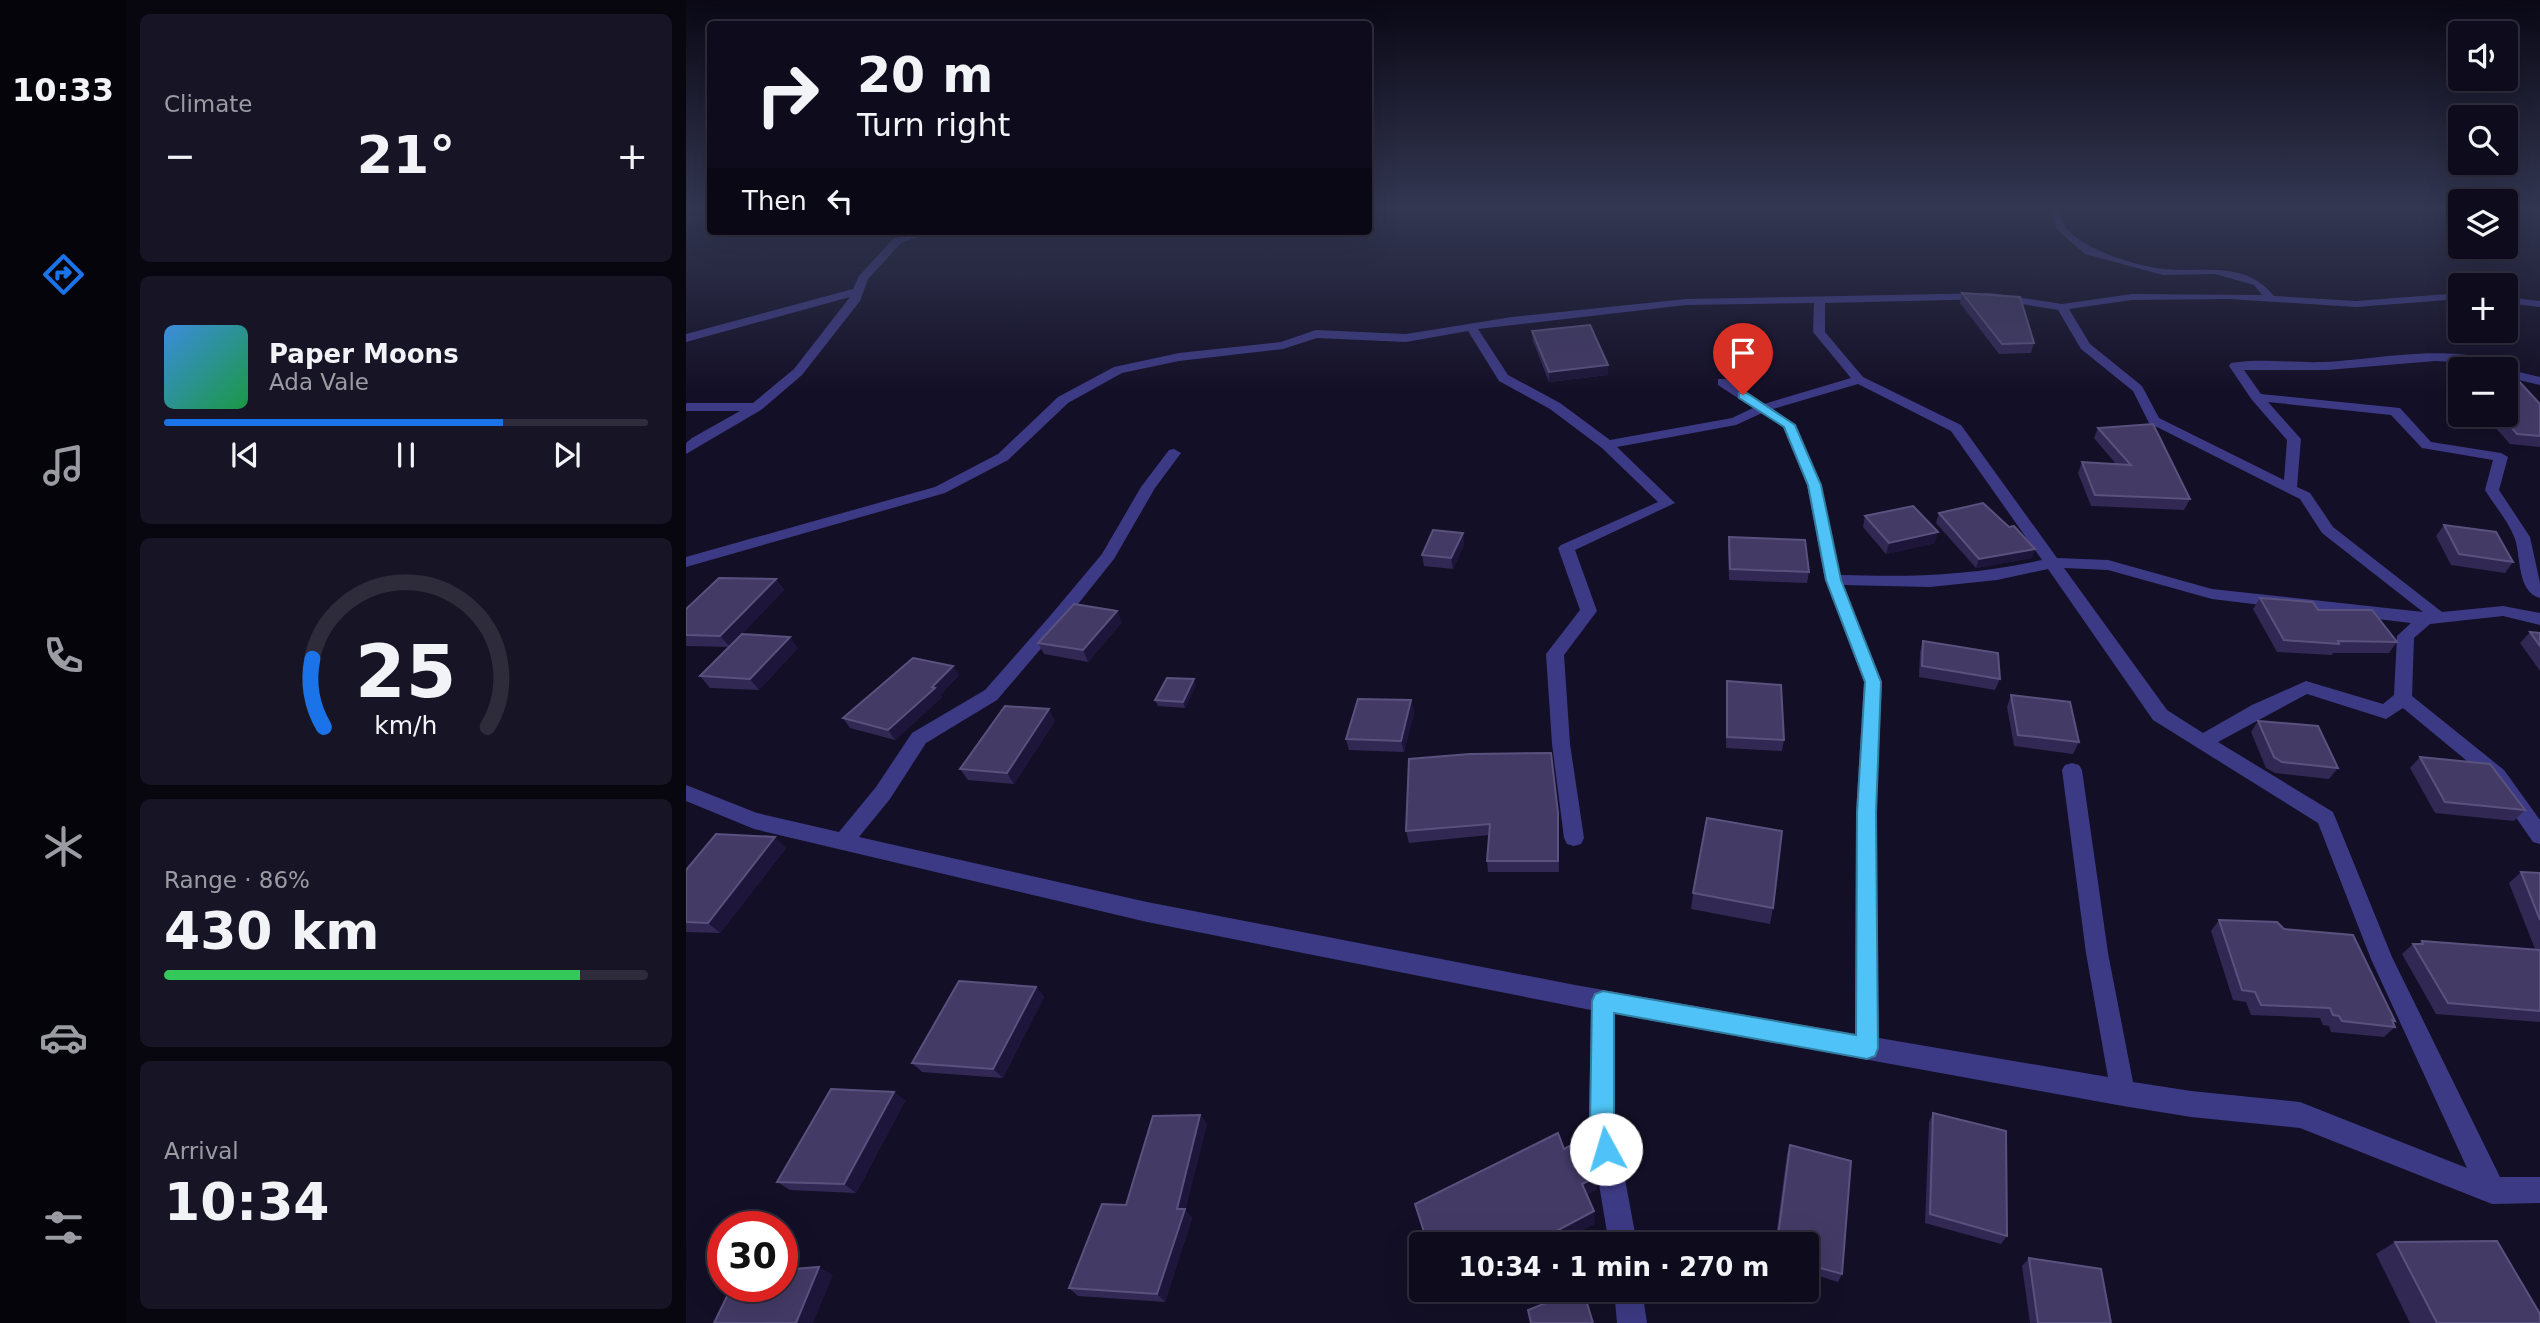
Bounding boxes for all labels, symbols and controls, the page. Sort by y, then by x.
map controls [2448,21,2518,427]
button: sound [2448,21,2518,91]
text: 20 m [857,47,993,104]
icon: right [742,49,833,140]
text: 10:33 [12,71,114,109]
text: Climate [164,91,253,117]
button: search [2448,105,2518,175]
text: Turn right [857,106,1010,144]
text: 21° [357,125,455,185]
text: − [164,134,196,178]
text: + [616,134,648,178]
icon: left [821,182,859,220]
text: Then [742,186,807,216]
button: layers [2448,189,2518,259]
icon: directions [39,250,88,299]
button: + [2448,273,2518,343]
pin [1713,323,1773,395]
icon: arrive [1724,334,1762,372]
text: Paper Moons [269,339,459,369]
button: − [2448,357,2518,427]
text: Ada Vale [269,369,369,395]
icon: previous [226,436,264,474]
icon: pause [387,436,425,474]
icon: next [548,436,586,474]
icon: music [39,441,88,490]
text: 25 [355,630,457,715]
icon: phone [39,631,88,680]
text: km/h [374,711,438,740]
icon: climate [39,822,88,871]
text: Range · 86% [164,867,310,893]
text: 430 km [164,901,379,961]
icon: car [39,1013,88,1062]
position arrow [1569,1112,1643,1186]
text: Arrival [164,1138,239,1164]
text: 10:34 [164,1172,330,1232]
icon: filters [39,1203,88,1252]
speed limit sign: 30 [707,1211,798,1302]
text: 10:34 · 1 min · 270 m [1459,1252,1769,1282]

